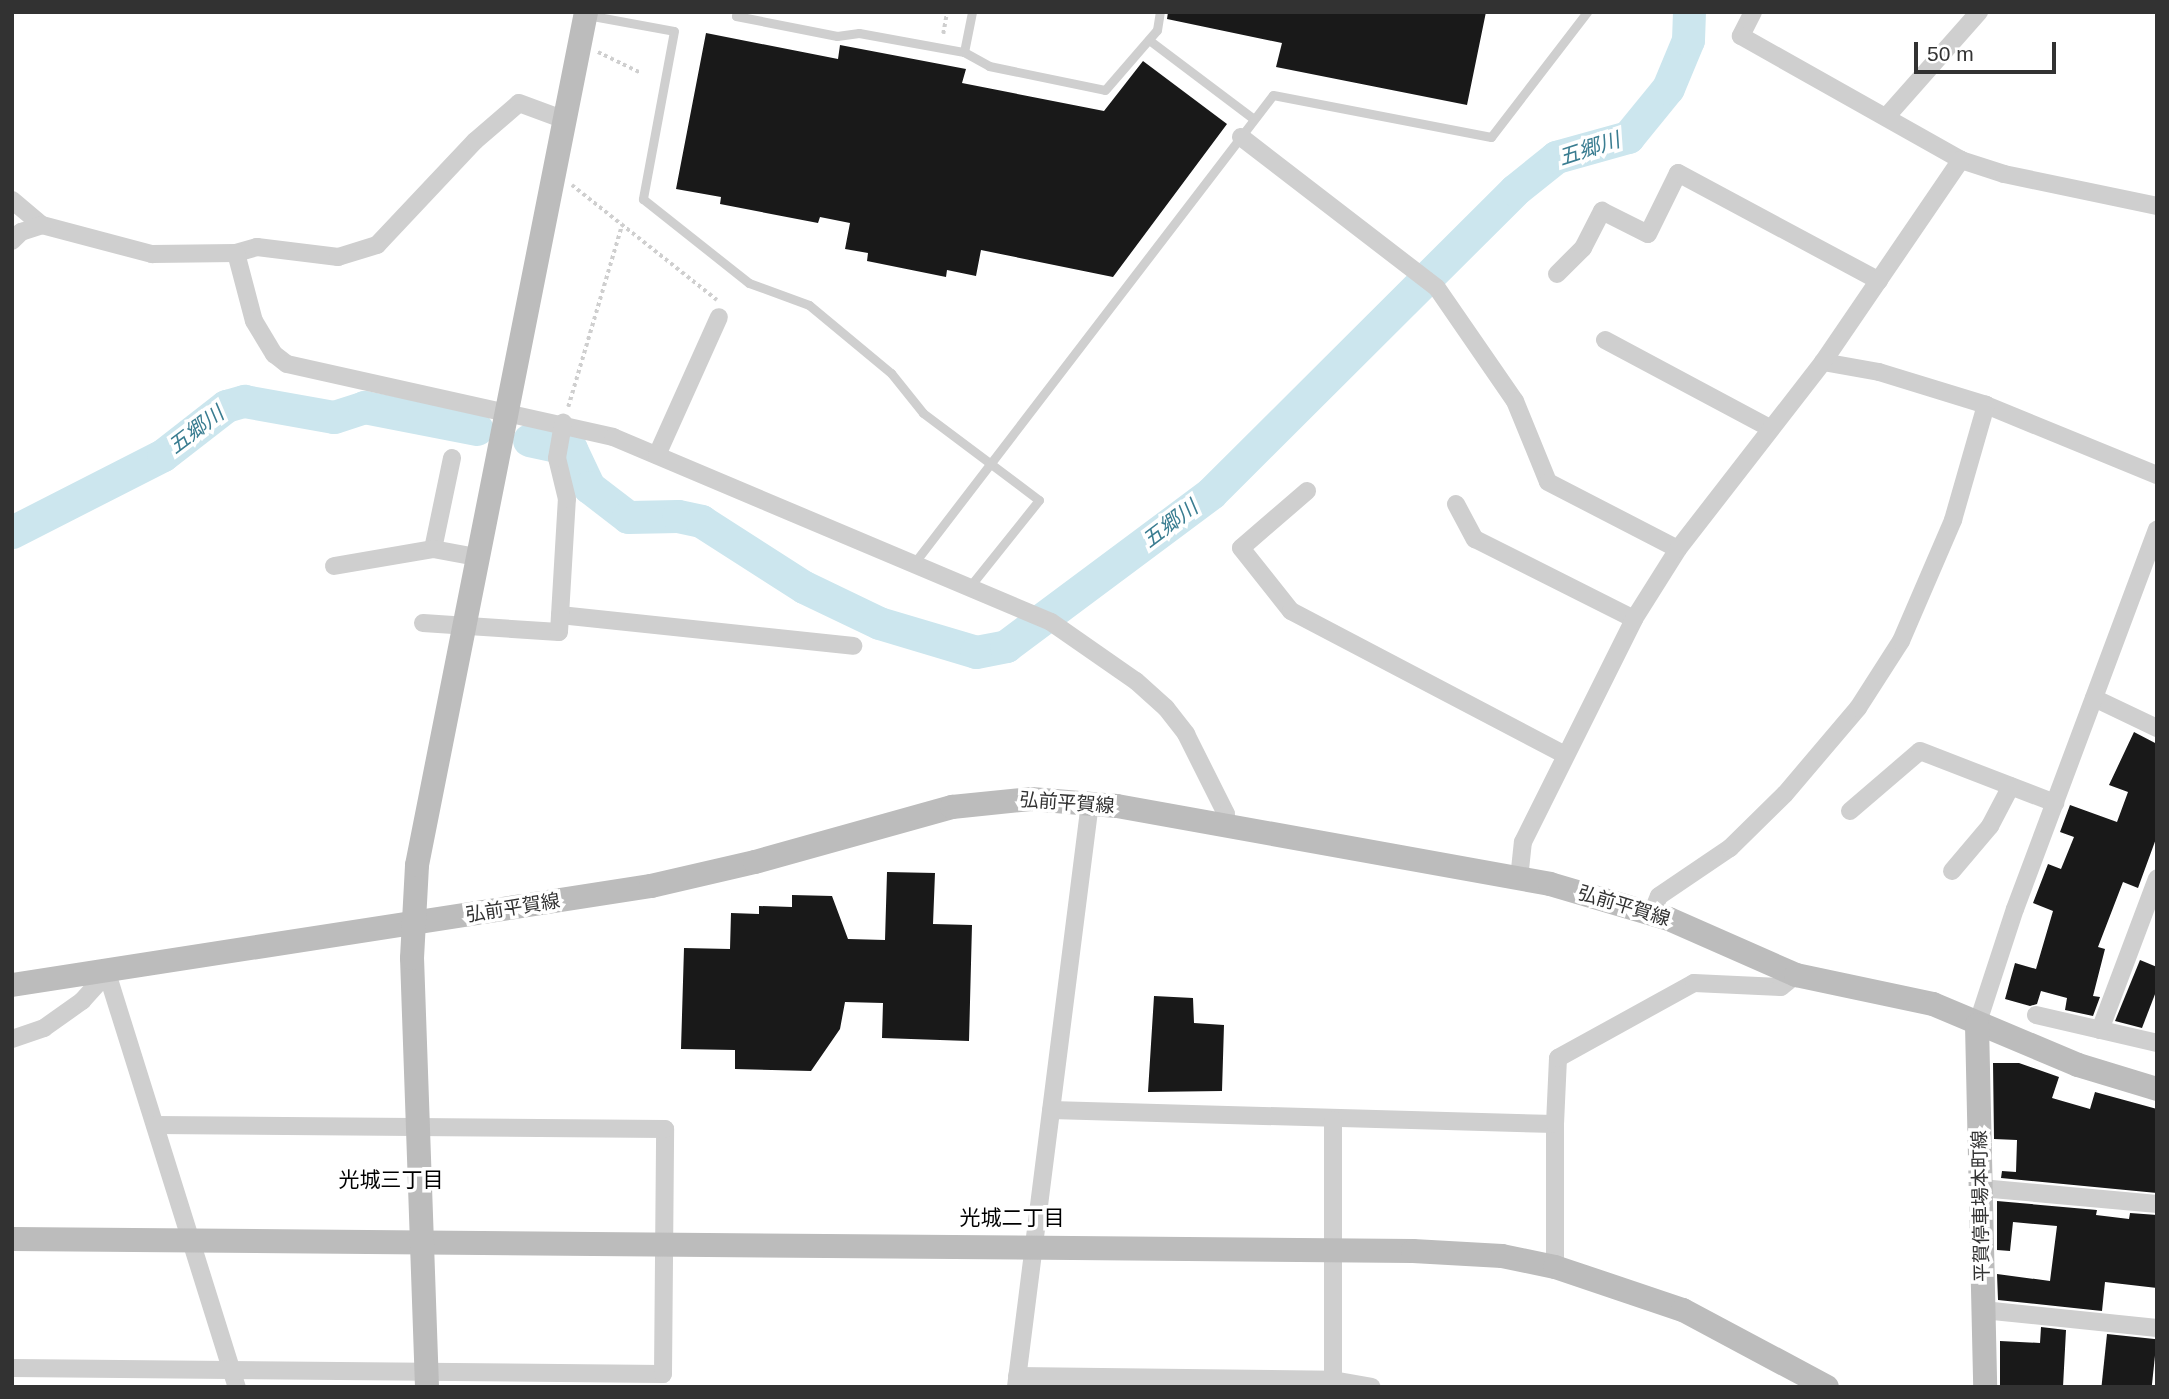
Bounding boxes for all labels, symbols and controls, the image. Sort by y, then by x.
scale bar [1917,28,2059,72]
text: 50 m [1927,42,1974,65]
water label: 五郷川 [1555,127,1623,171]
water label: 五郷川 [163,401,229,459]
water label: 五郷川 [1137,495,1203,553]
street label: 弘前平賀線 [1019,788,1115,818]
street label: 弘前平賀線 [1575,881,1673,931]
street label: 弘前平賀線 [464,889,562,927]
street label: 平賀停車場本町線 [1968,1130,1994,1282]
district label: 光城三丁目 [339,1167,443,1193]
district label: 光城二丁目 [960,1205,1064,1231]

